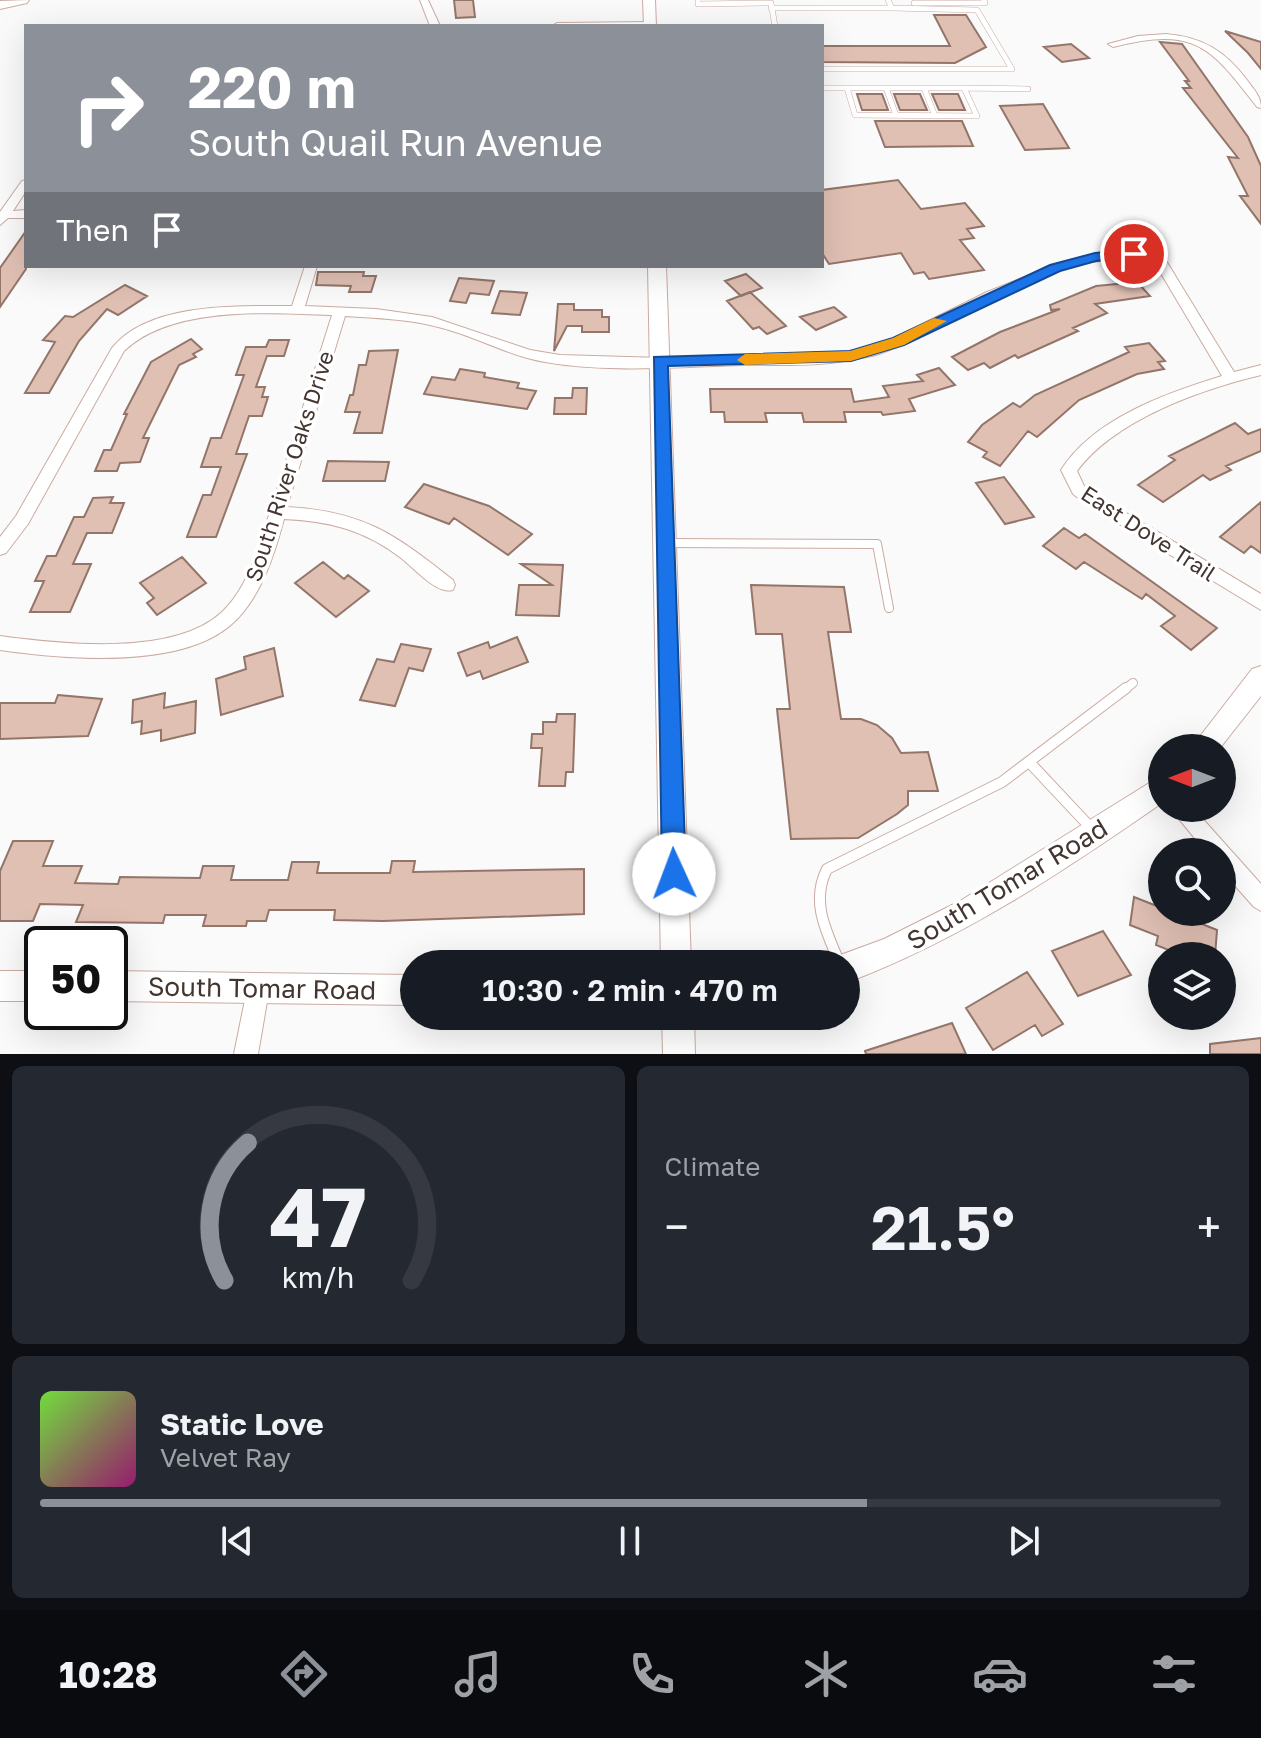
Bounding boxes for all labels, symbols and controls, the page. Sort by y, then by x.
text: 220 m [188,53,356,120]
icon: right [56,56,160,160]
text: South Quail Run Avenue [188,121,603,164]
icon: arrive [145,208,189,252]
text: Then [56,212,129,248]
pin [1100,220,1168,288]
icon: arrive [1112,232,1156,276]
street label: South River Oaks Drive [239,347,339,585]
street label: East Dove Trail [1077,479,1221,587]
north arrow [1148,734,1236,822]
map controls [1148,734,1236,1030]
street label: South Tomar Road [901,812,1113,956]
position arrow [632,832,716,916]
button: search [1148,838,1236,926]
speed limit sign: 50 [24,926,128,1030]
button: layers [1148,942,1236,1030]
street label: South Tomar Road [148,971,376,1005]
text: 10:30 · 2 min · 470 m [482,972,778,1008]
text: Climate [665,1151,760,1182]
text: 47 [270,1165,367,1265]
text: 21.5° [871,1191,1015,1263]
text: − [665,1200,689,1253]
text: + [1197,1200,1221,1253]
text: km/h [282,1260,355,1294]
text: Static Love [160,1406,324,1442]
text: Velvet Ray [160,1442,291,1473]
icon: previous [215,1519,259,1563]
icon: pause [608,1519,652,1563]
icon: next [1002,1519,1046,1563]
icon: directions [276,1646,332,1702]
icon: music [450,1646,506,1702]
icon: phone [624,1646,680,1702]
icon: climate [798,1646,854,1702]
icon: car [972,1646,1028,1702]
icon: filters [1146,1646,1202,1702]
text: 10:28 [59,1653,158,1696]

